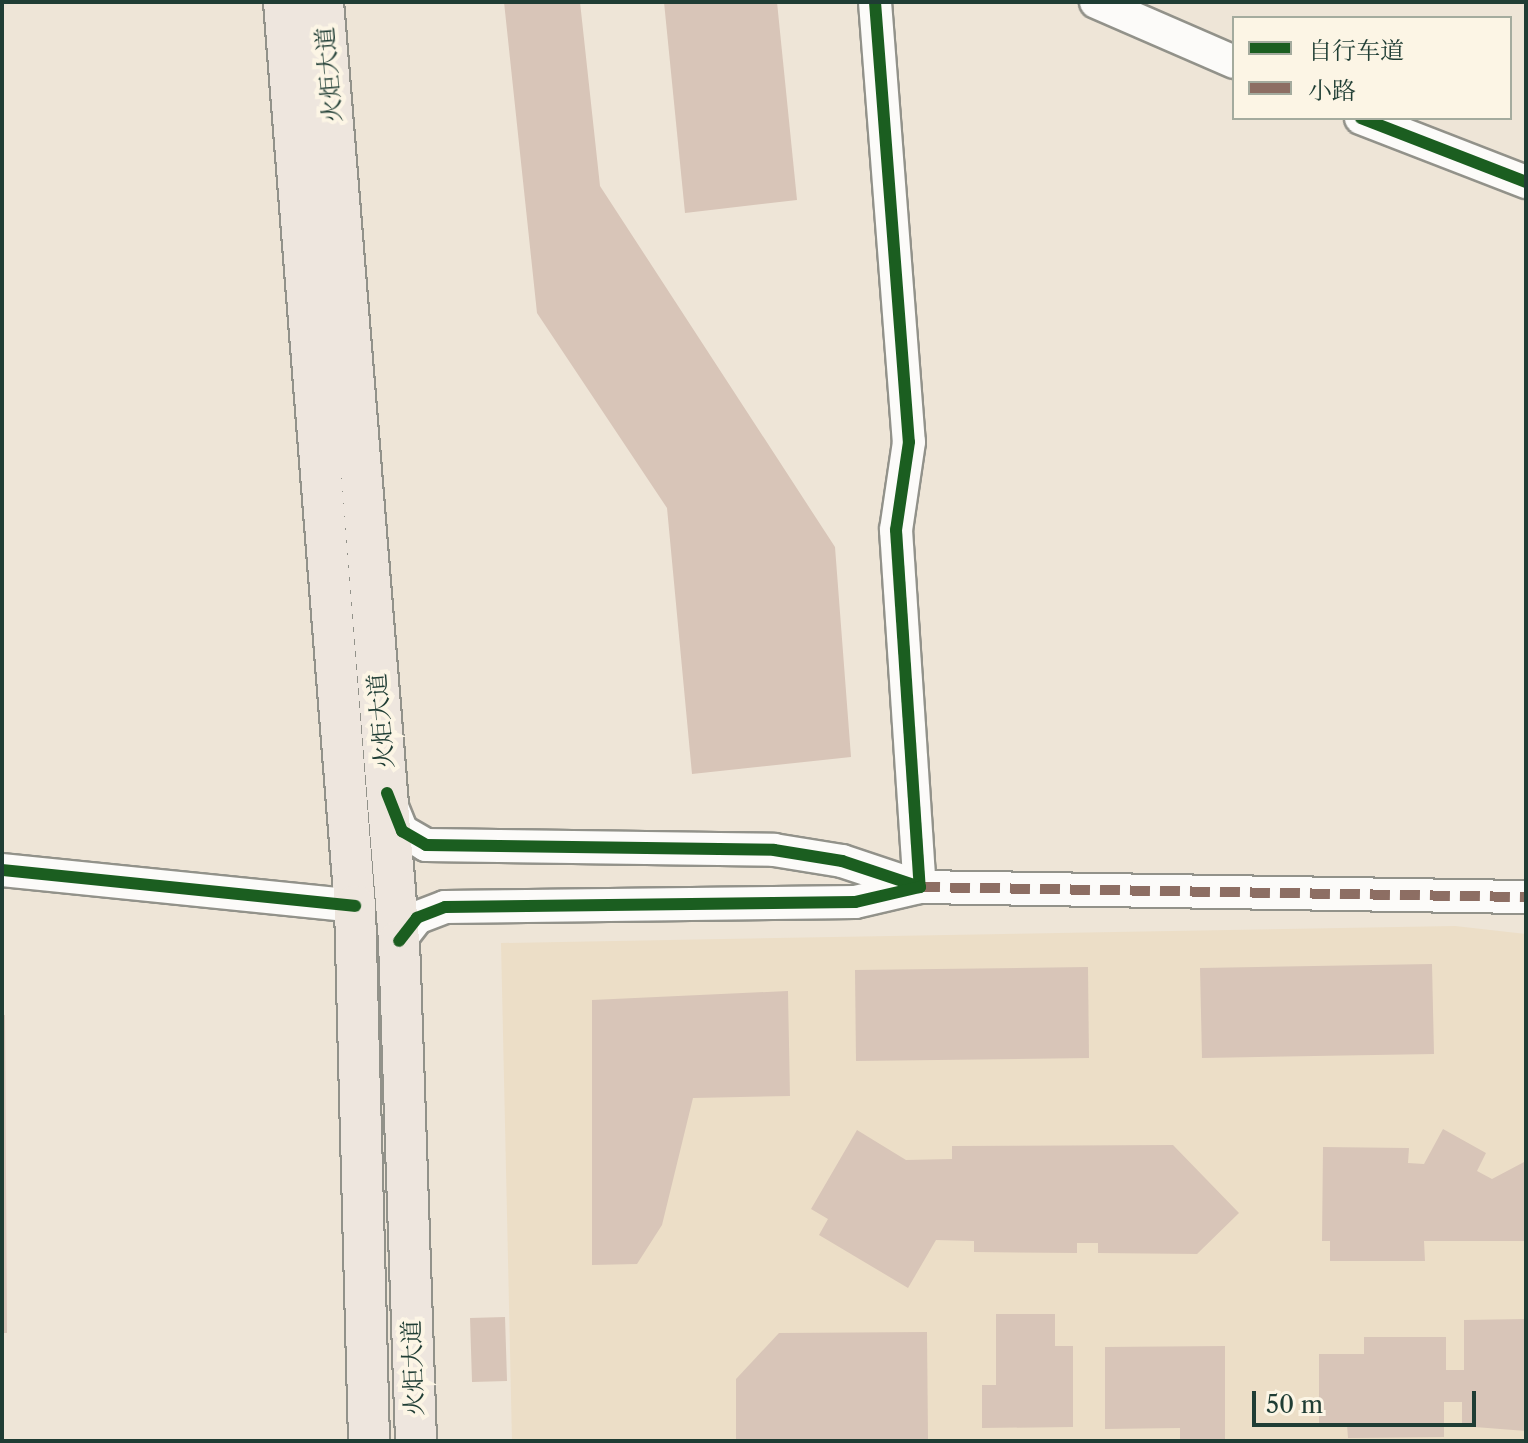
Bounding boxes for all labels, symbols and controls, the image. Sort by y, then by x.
legend [1232,16,1512,120]
street label: 火炬大道 [310,26,348,124]
text: 自行车道 [1308,36,1404,65]
text: 小路 [1308,76,1356,105]
street label: 火炬大道 [362,672,400,770]
street label: 火炬大道 [397,1320,429,1416]
scale bar [1256,1375,1480,1425]
text: 50 m [1266,1390,1323,1419]

